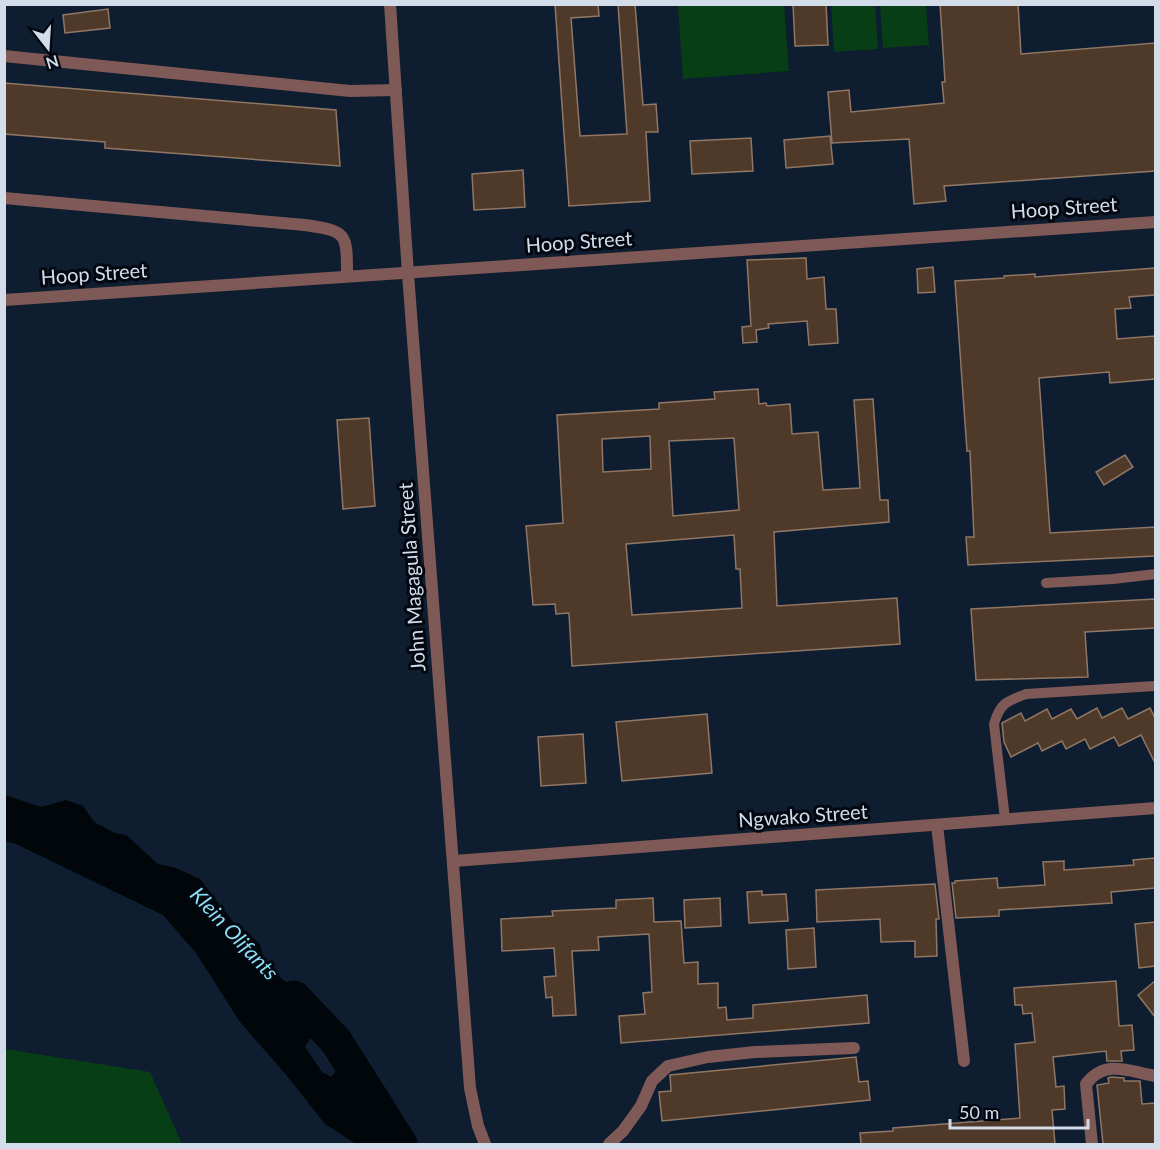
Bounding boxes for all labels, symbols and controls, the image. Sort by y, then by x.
north arrow [18,18,78,78]
text: N [44,52,61,74]
street label: Hoop Street [1010,191,1118,223]
street label: Hoop Street [525,225,633,257]
street label: Hoop Street [40,257,148,289]
street label: John Magagula Street [392,482,430,672]
street label: Ngwako Street [737,799,868,831]
water label: Klein Olifants [186,881,284,984]
scale bar [950,1092,1088,1130]
text: 50 m [959,1101,999,1123]

